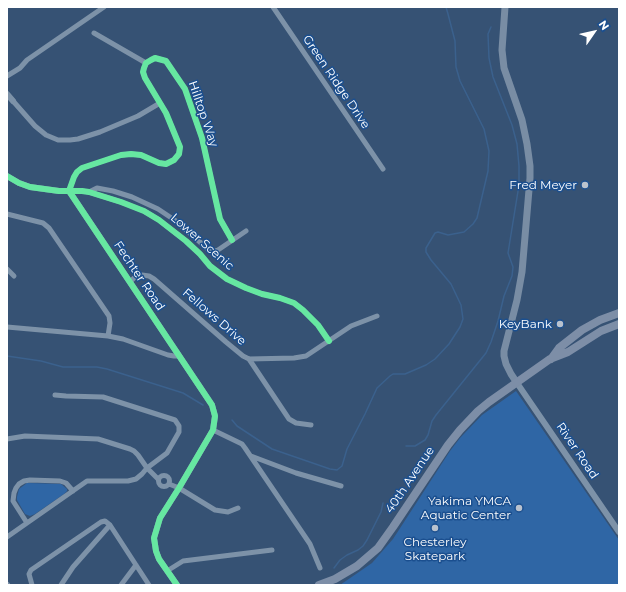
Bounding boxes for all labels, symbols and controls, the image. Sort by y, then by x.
north arrow [574,12,614,52]
text: N [596,18,612,33]
street label: Green Ridge Drive [299,32,373,132]
street label: Hilltop Way [185,79,221,149]
place label: Fred Meyer [509,178,577,192]
marker: Fred Meyer [580,180,590,190]
street label: Lower Scenic [167,211,237,273]
street label: Fechter Road [110,239,168,313]
street label: Fellows Drive [179,286,249,348]
place label: KeyBank [499,317,552,331]
marker: KeyBank [555,319,565,329]
street label: River Road [553,420,601,482]
street label: 40th Avenue [382,444,438,516]
place label: Yakima YMCA Aquatic Center [421,494,511,522]
marker: Yakima YMCA Aquatic Center [514,503,524,513]
marker: Chesterley Skatepark [430,523,440,533]
place label: Chesterley Skatepark [403,535,467,563]

